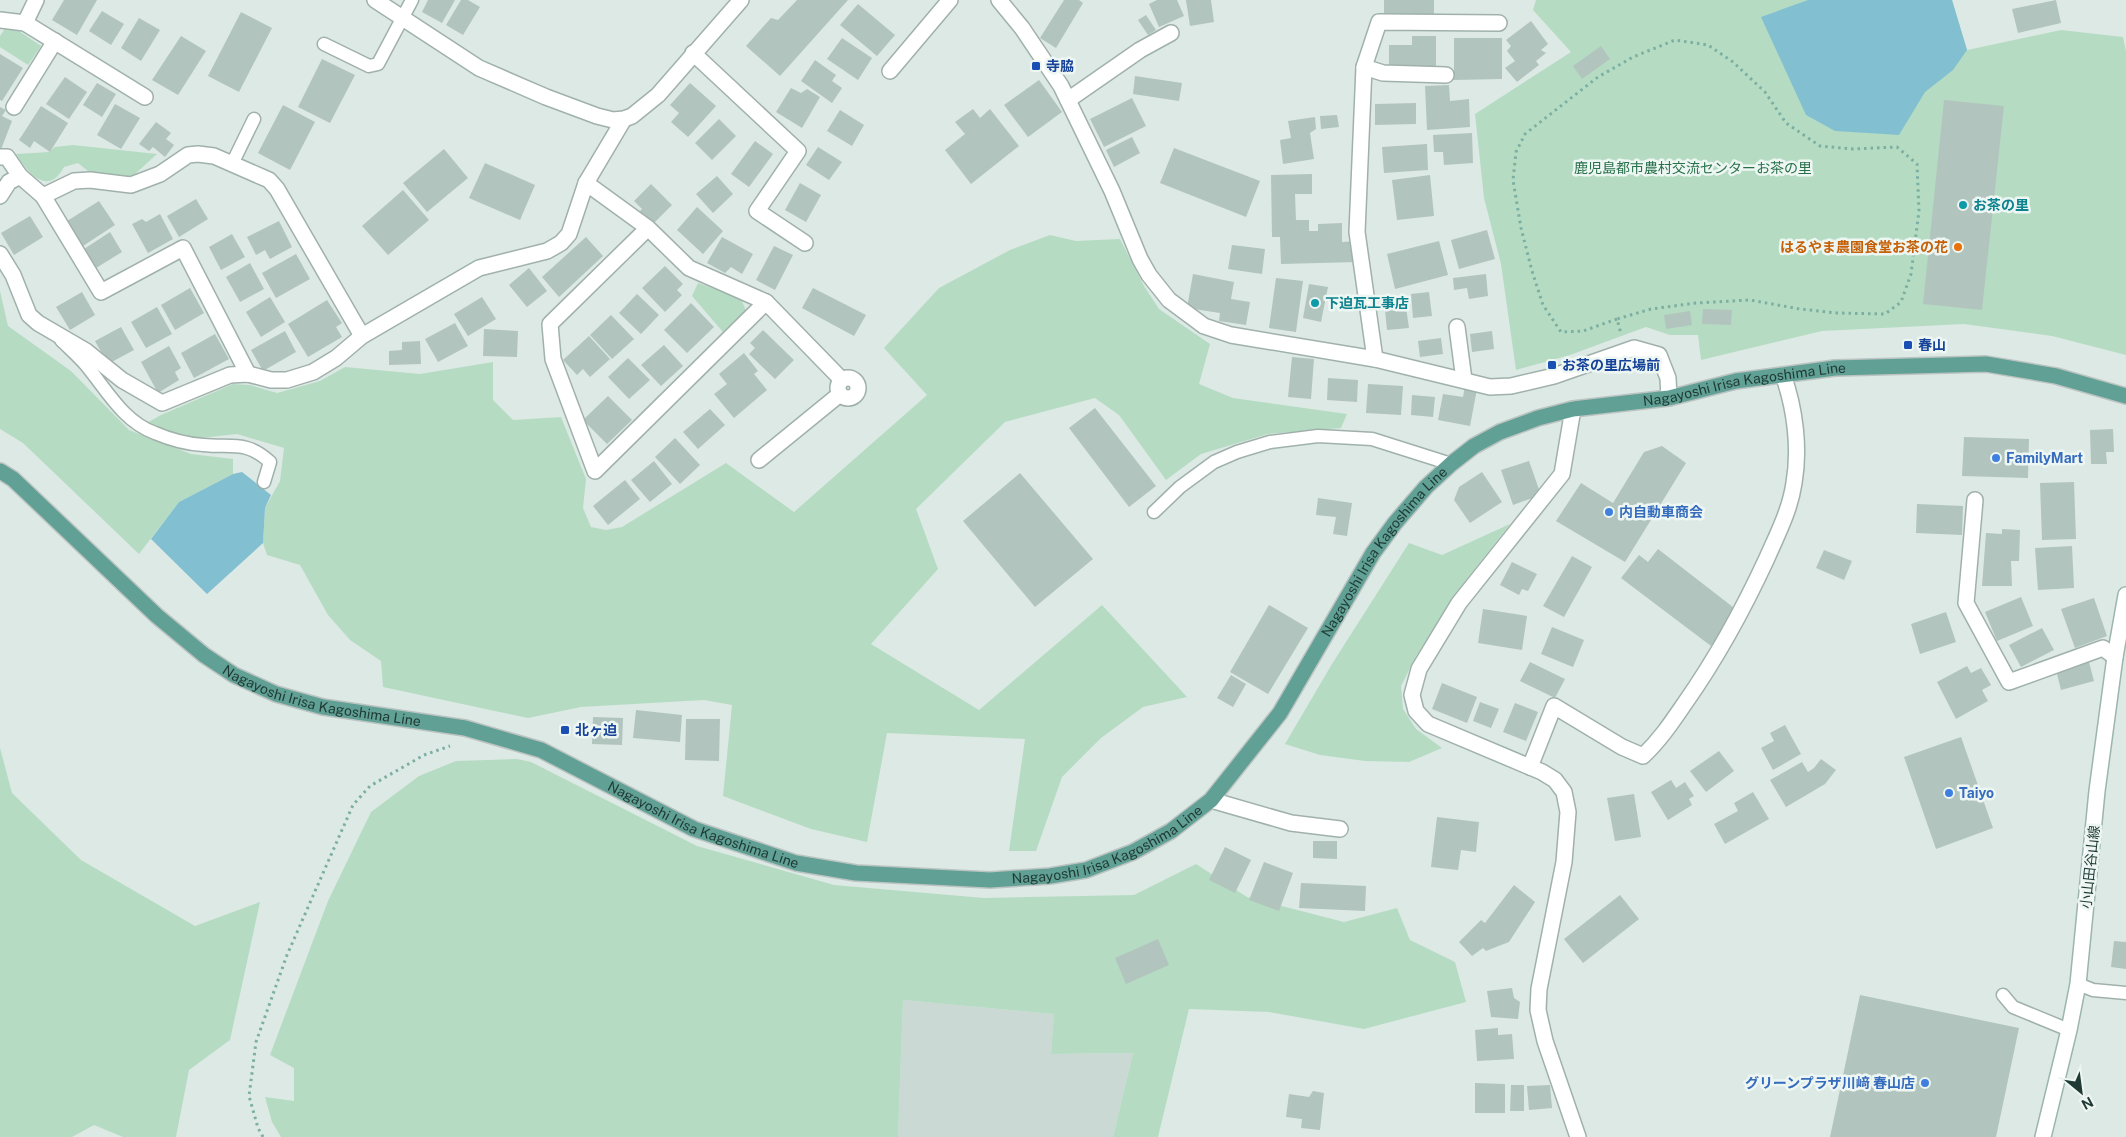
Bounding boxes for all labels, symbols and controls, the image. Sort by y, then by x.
place label: 寺脇 [1046,58,1074,74]
marker: 寺脇 [1030,60,1042,72]
park label: 鹿児島都市農村交流センターお茶の里 [1574,160,1812,176]
place label: お茶の里 [1973,197,2029,213]
marker: お茶の里 [1957,199,1969,211]
place label: はるやま農園食堂お茶の花 [1780,239,1948,255]
marker: はるやま農園食堂お茶の花 [1952,241,1964,253]
place label: 下迫瓦工事店 [1325,295,1409,311]
marker: 下迫瓦工事店 [1309,297,1321,309]
place label: 春山 [1918,337,1946,353]
marker: 春山 [1902,339,1914,351]
place label: お茶の里広場前 [1562,357,1660,373]
marker: お茶の里広場前 [1546,359,1558,371]
street label: Nagayoshi Irisa Kagoshima Line [1642,360,1846,409]
place label: FamilyMart [2006,450,2083,466]
marker: FamilyMart [1990,452,2002,464]
street label: Nagayoshi Irisa Kagoshima Line [1318,464,1450,640]
place label: 内自動車商会 [1619,504,1703,520]
marker: 内自動車商会 [1603,506,1615,518]
street label: Nagayoshi Irisa Kagoshima Line [219,662,422,729]
place label: 北ヶ迫 [575,722,617,738]
marker: 北ヶ迫 [559,724,571,736]
street label: Nagayoshi Irisa Kagoshima Line [605,778,801,871]
place label: Taiyo [1959,785,1994,801]
marker: Taiyo [1943,787,1955,799]
street label: Nagayoshi Irisa Kagoshima Line [1011,802,1205,887]
street label: 小山田谷山線 [2078,824,2102,910]
north arrow [2056,1067,2106,1117]
place label: グリーンプラザ川﨑 春山店 [1745,1075,1915,1091]
marker: グリーンプラザ川﨑 春山店 [1919,1077,1931,1089]
text: N [2079,1094,2096,1113]

